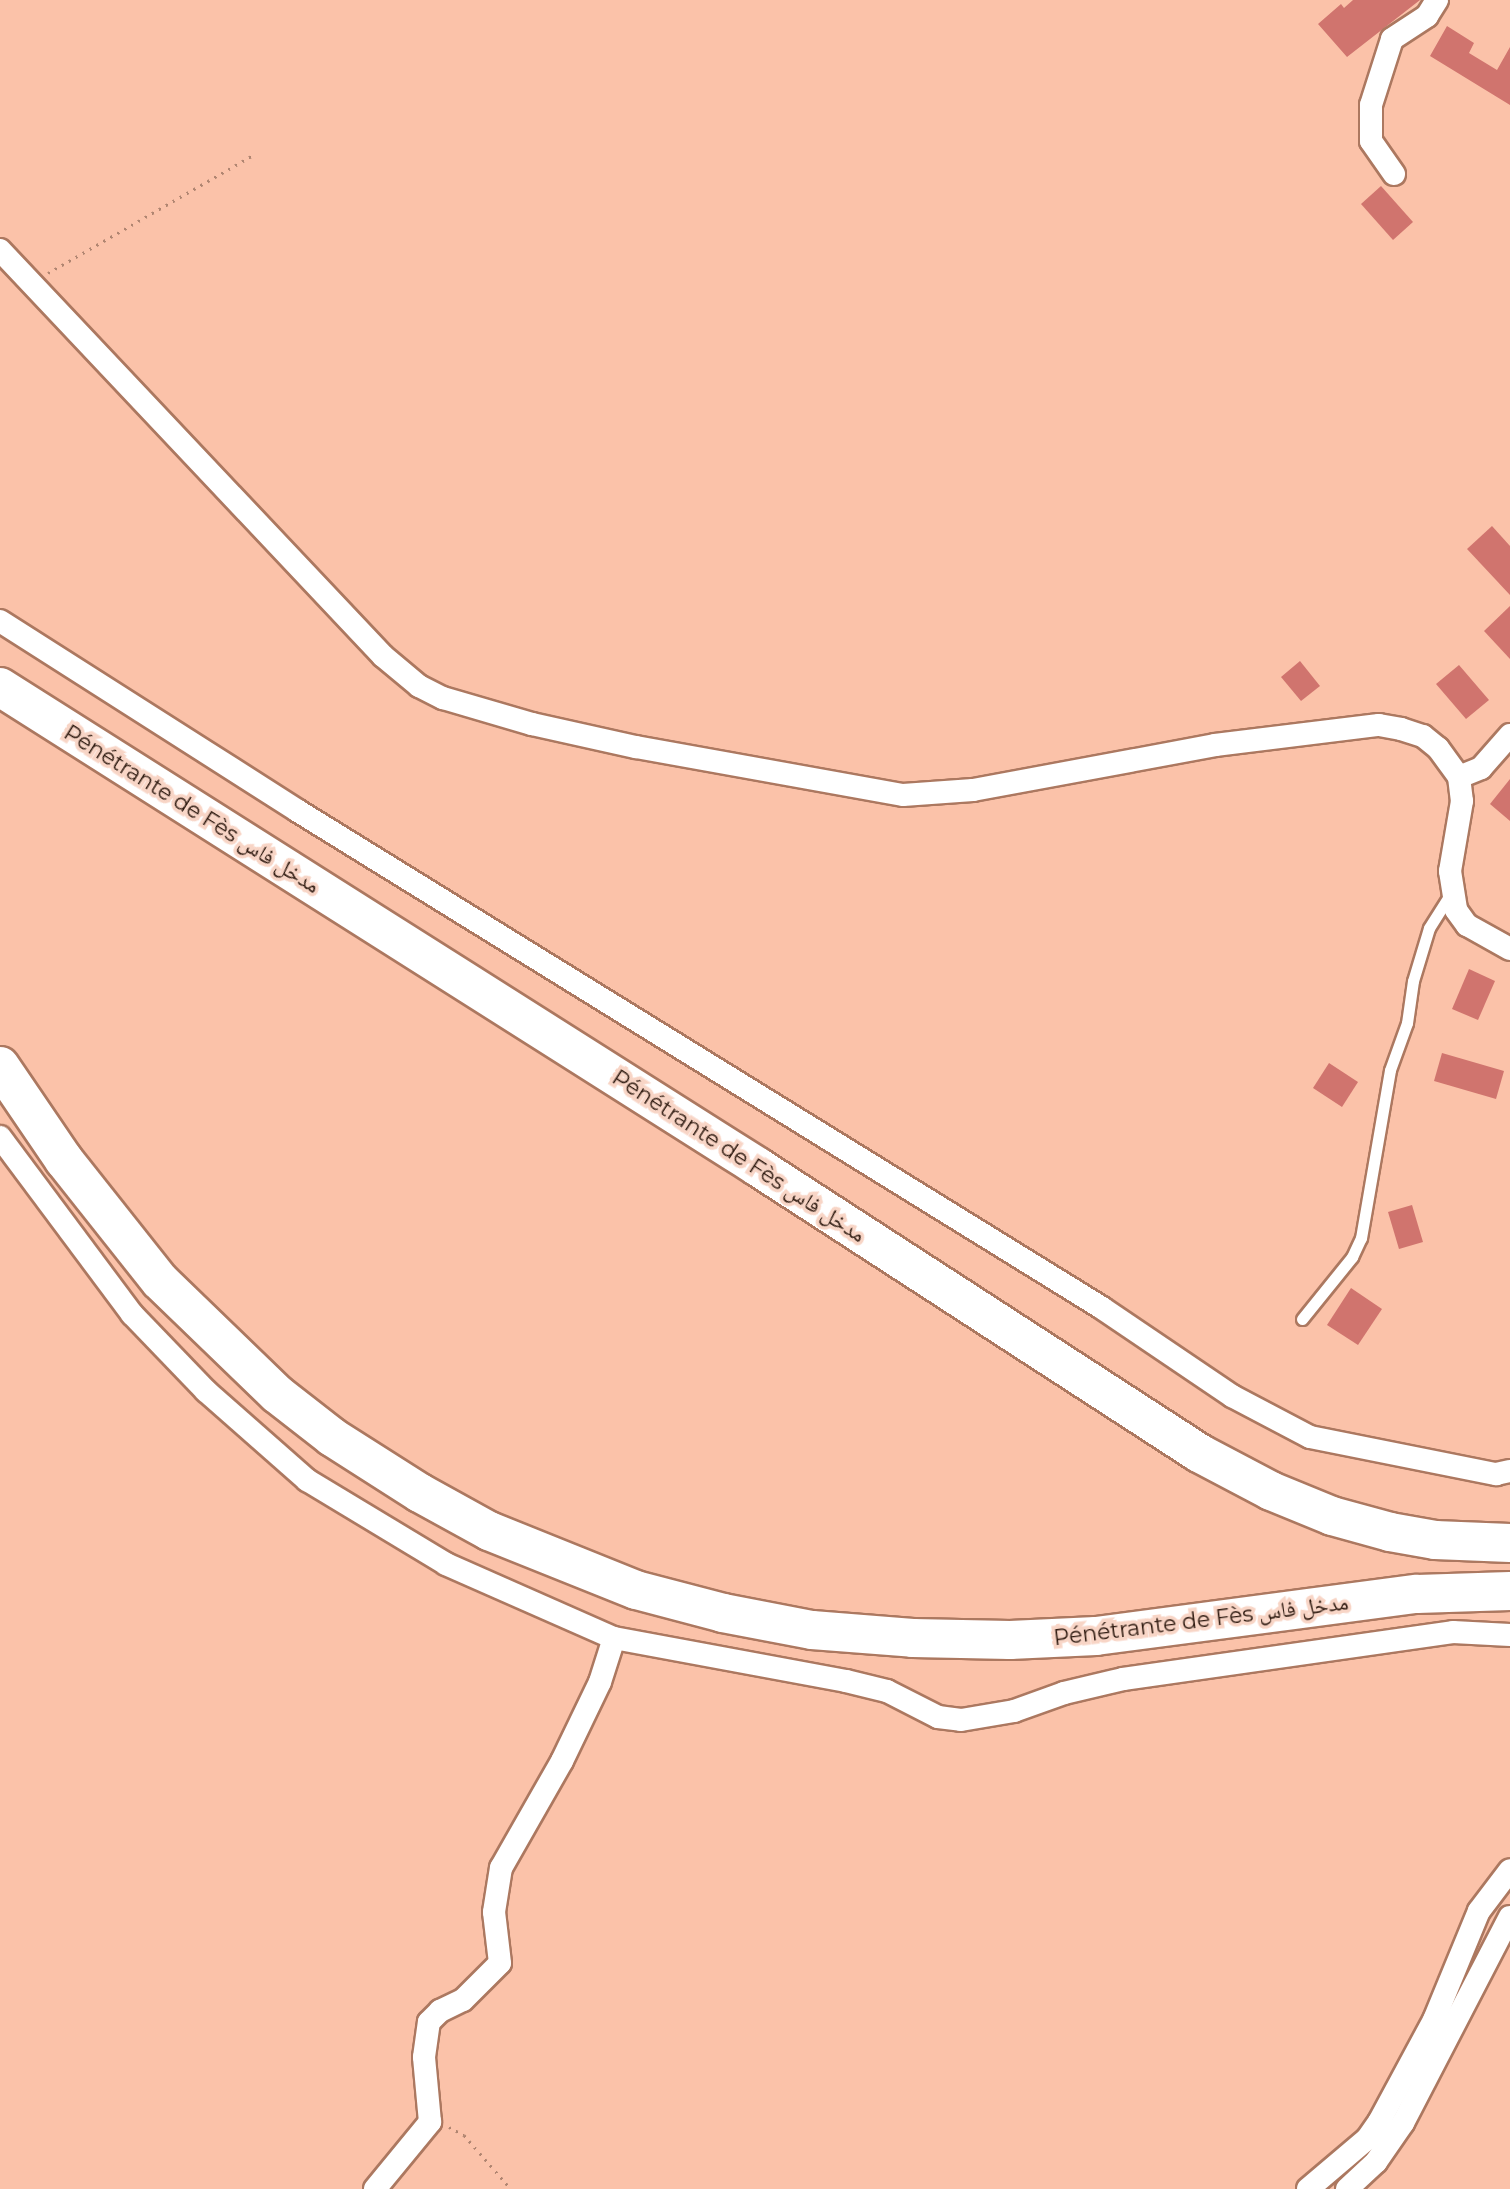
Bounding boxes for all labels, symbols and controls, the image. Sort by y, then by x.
street label: Pénétrante de Fès مدخل فاس [59,719,325,899]
street label: Pénétrante de Fès مدخل فاس [607,1064,871,1248]
street label: Pénétrante de Fès مدخل فاس [1052,1589,1350,1651]

